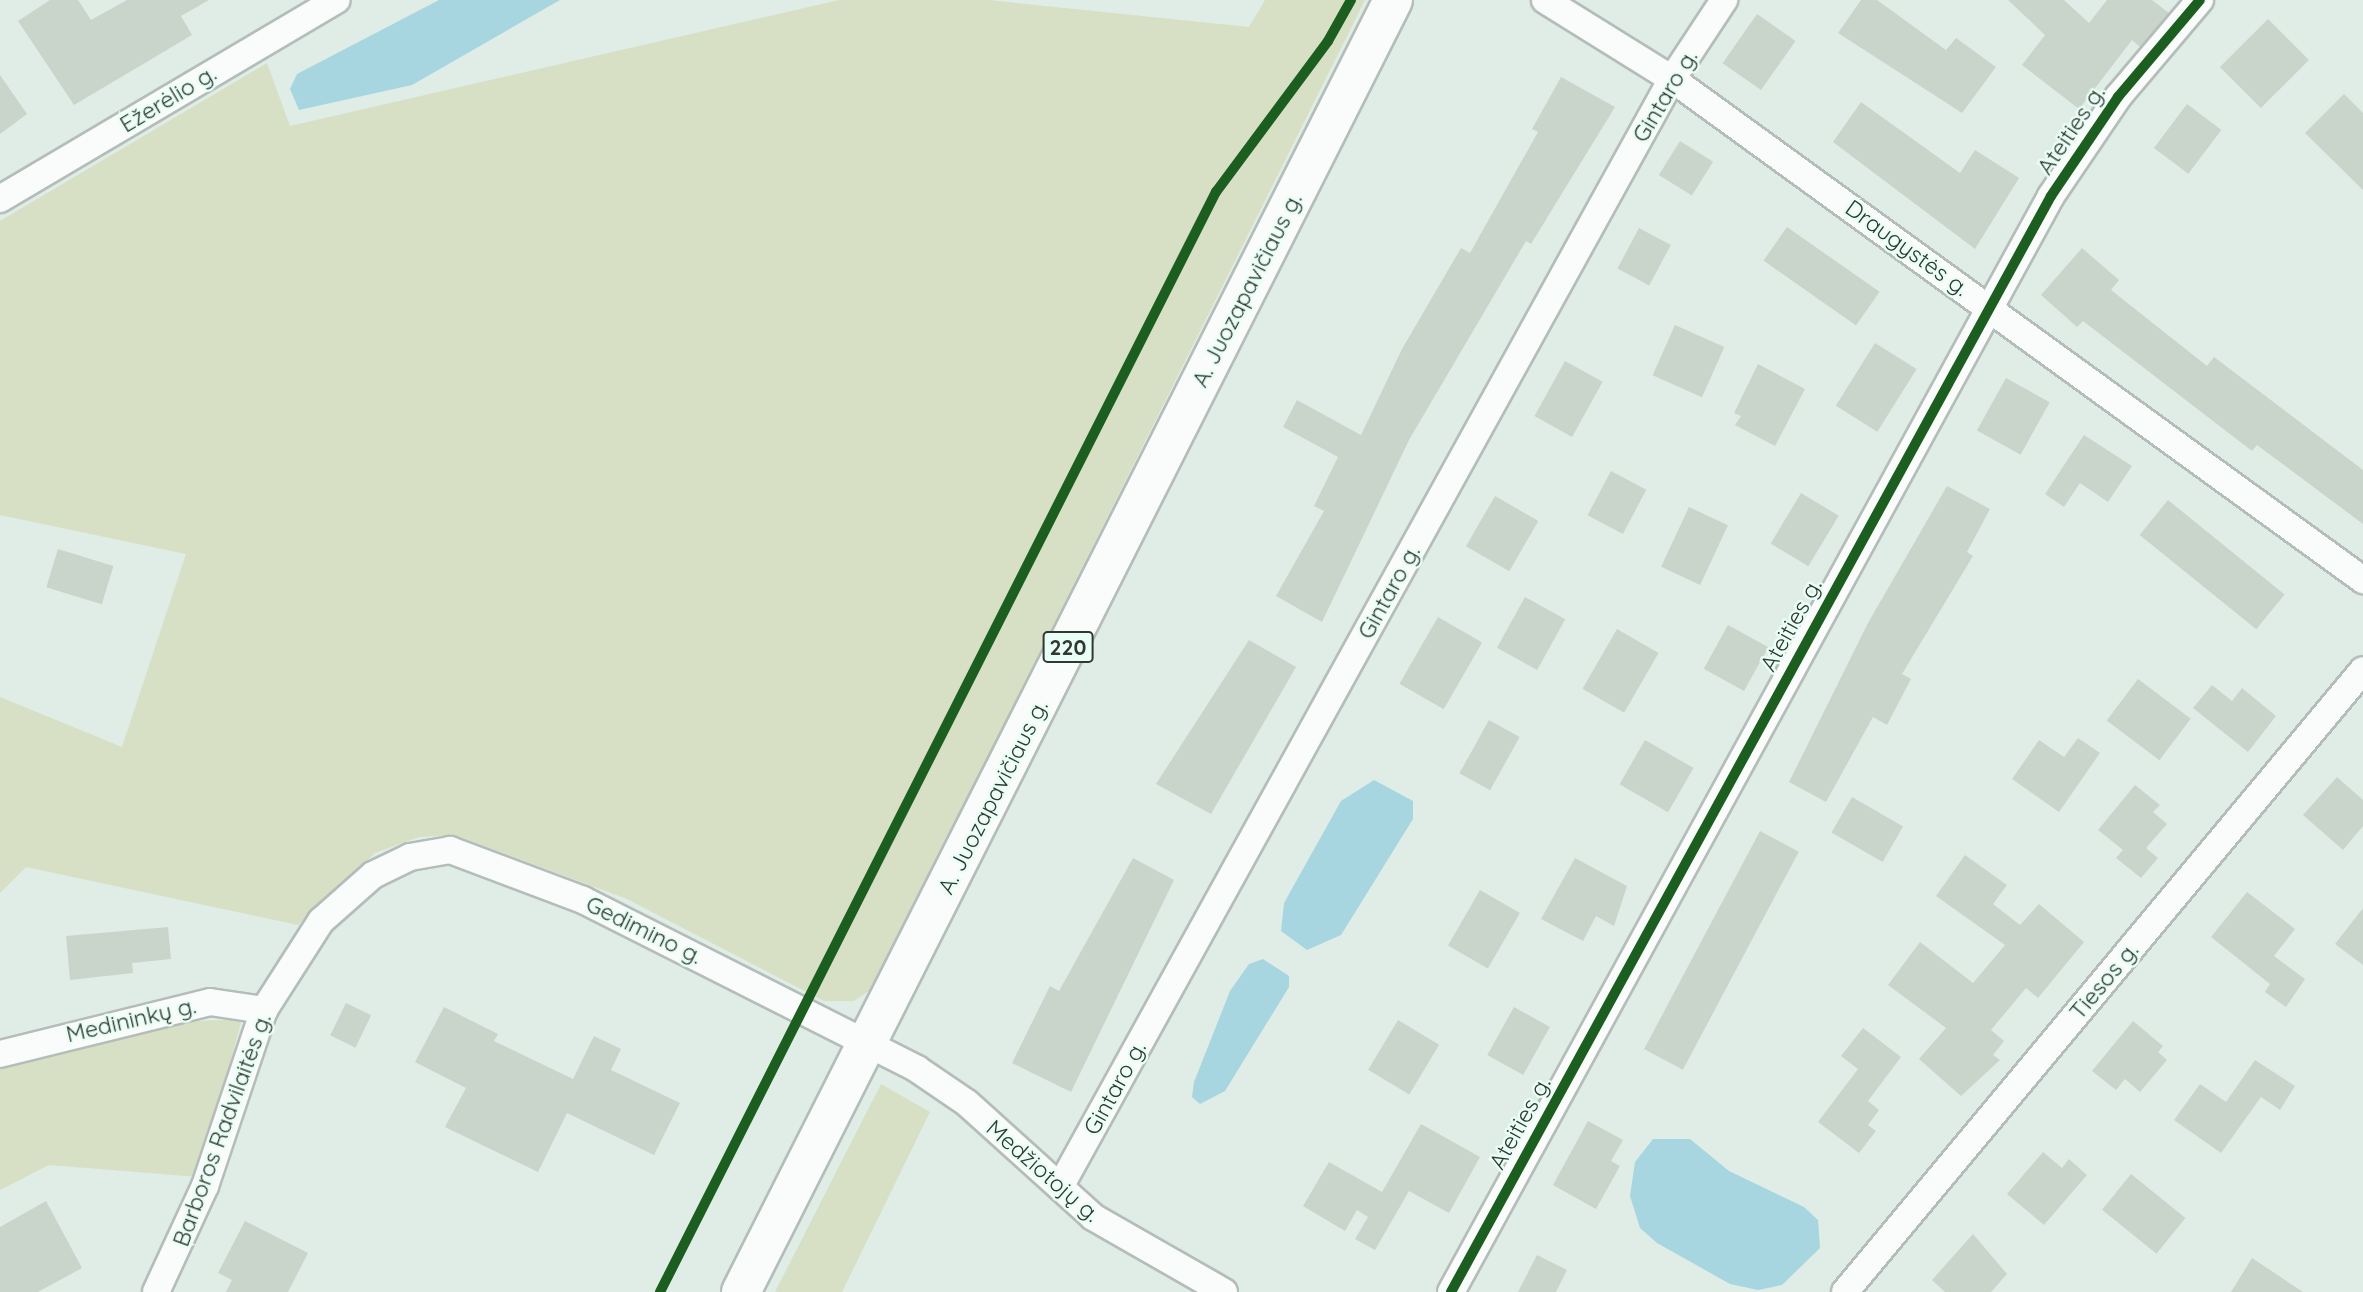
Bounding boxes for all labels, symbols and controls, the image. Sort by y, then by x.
street label: Gintaro g. [1627,45,1703,147]
street label: Ežerėlio g. [115,60,221,138]
street label: Ateities g. [2031,80,2111,180]
street label: A. Juozapavičiaus g. [1186,188,1308,392]
street label: Draugystės g. [1840,194,1974,302]
street label: Gintaro g. [1352,540,1426,644]
street label: Ateities g. [1754,574,1828,676]
road number: 220 [1042,630,1094,664]
street label: A. Juozapavičiaus g. [932,695,1054,899]
street label: Gedimino g. [581,890,707,970]
street label: Tiesos g. [2064,937,2144,1025]
street label: Medininkų g. [63,992,199,1048]
street label: Barboros Radvilaitės g. [167,1010,277,1250]
street label: Gintaro g. [1078,1036,1152,1140]
street label: Ateities g. [1483,1072,1557,1174]
street label: Medžiotojų g. [981,1114,1105,1228]

